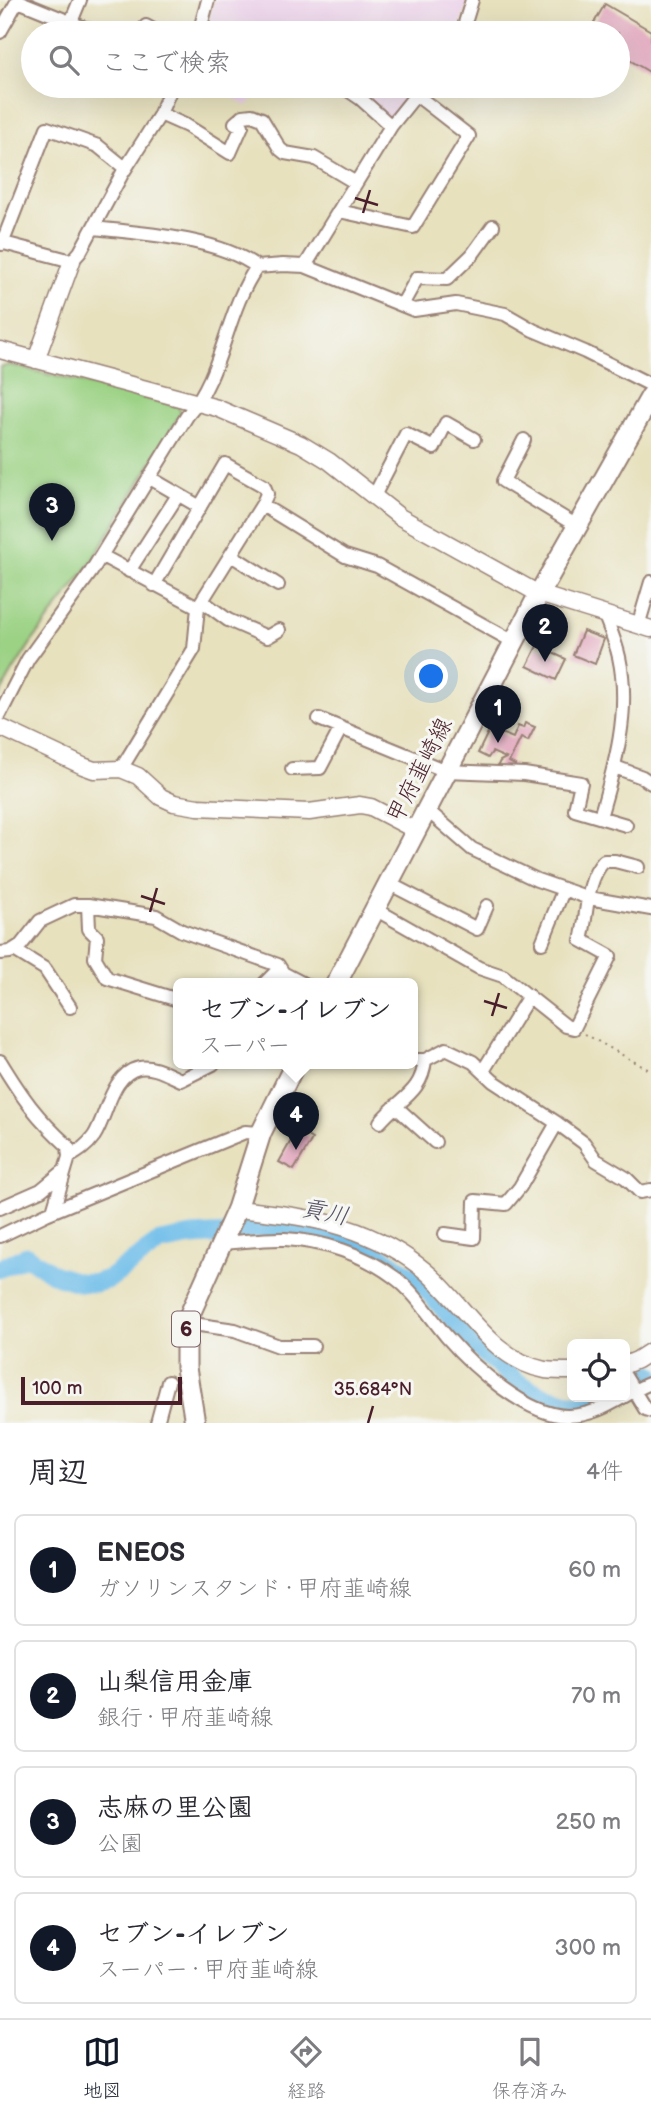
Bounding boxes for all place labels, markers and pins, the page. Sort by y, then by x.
pin: 3 [29,483,75,541]
pin: 2 [522,604,568,662]
pin: 1 [475,685,521,743]
pin: 4 [273,1092,319,1150]

